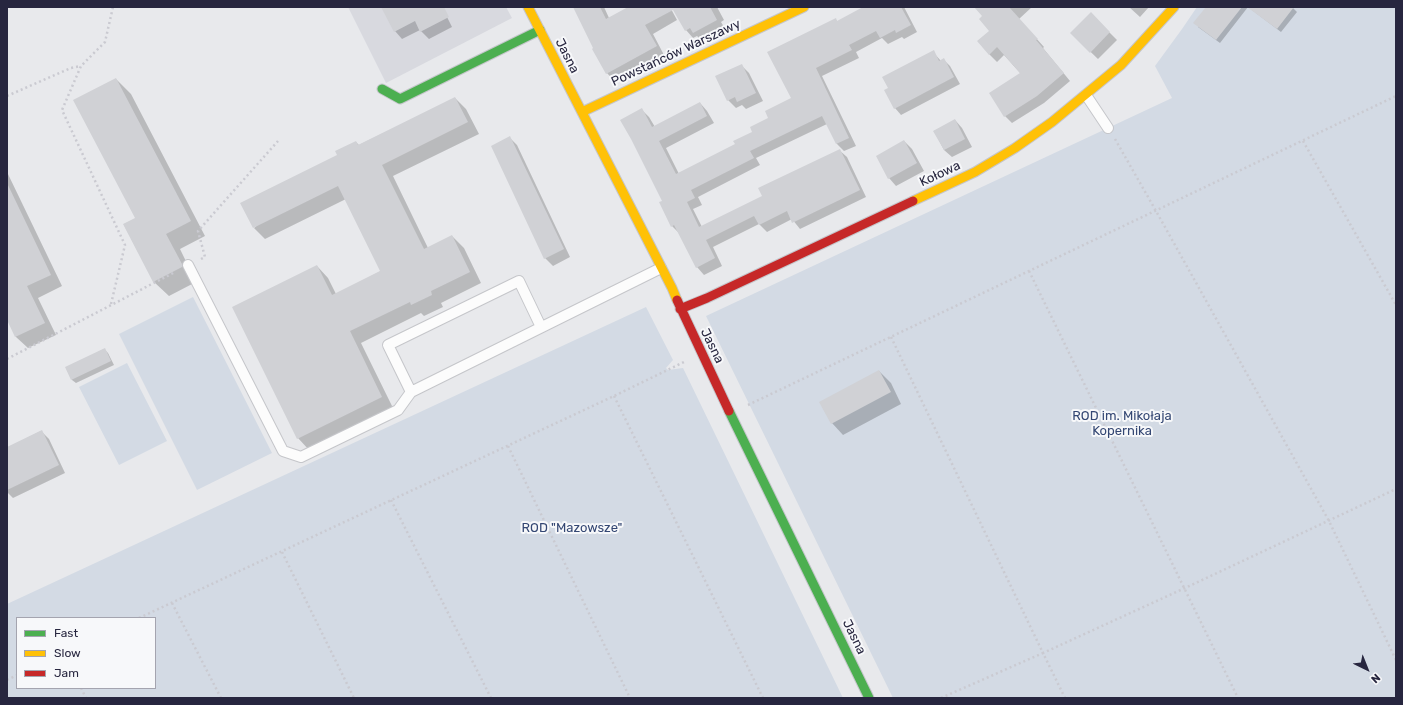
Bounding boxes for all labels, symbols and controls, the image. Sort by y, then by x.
street label: Powstańców Warszawy [609,16,743,90]
street label: Jasna [552,36,582,76]
street label: Kołowa [917,158,963,190]
street label: Jasna [697,326,727,366]
park label: ROD im. Mikołaja Kopernika [1072,408,1172,439]
park label: ROD "Mazowsze" [522,520,622,536]
legend [16,617,156,689]
street label: Jasna [839,617,869,657]
text: Fast [54,626,78,640]
text: Slow [54,646,81,660]
north arrow [1347,649,1387,689]
text: Jam [54,666,79,680]
text: N [1368,671,1383,686]

